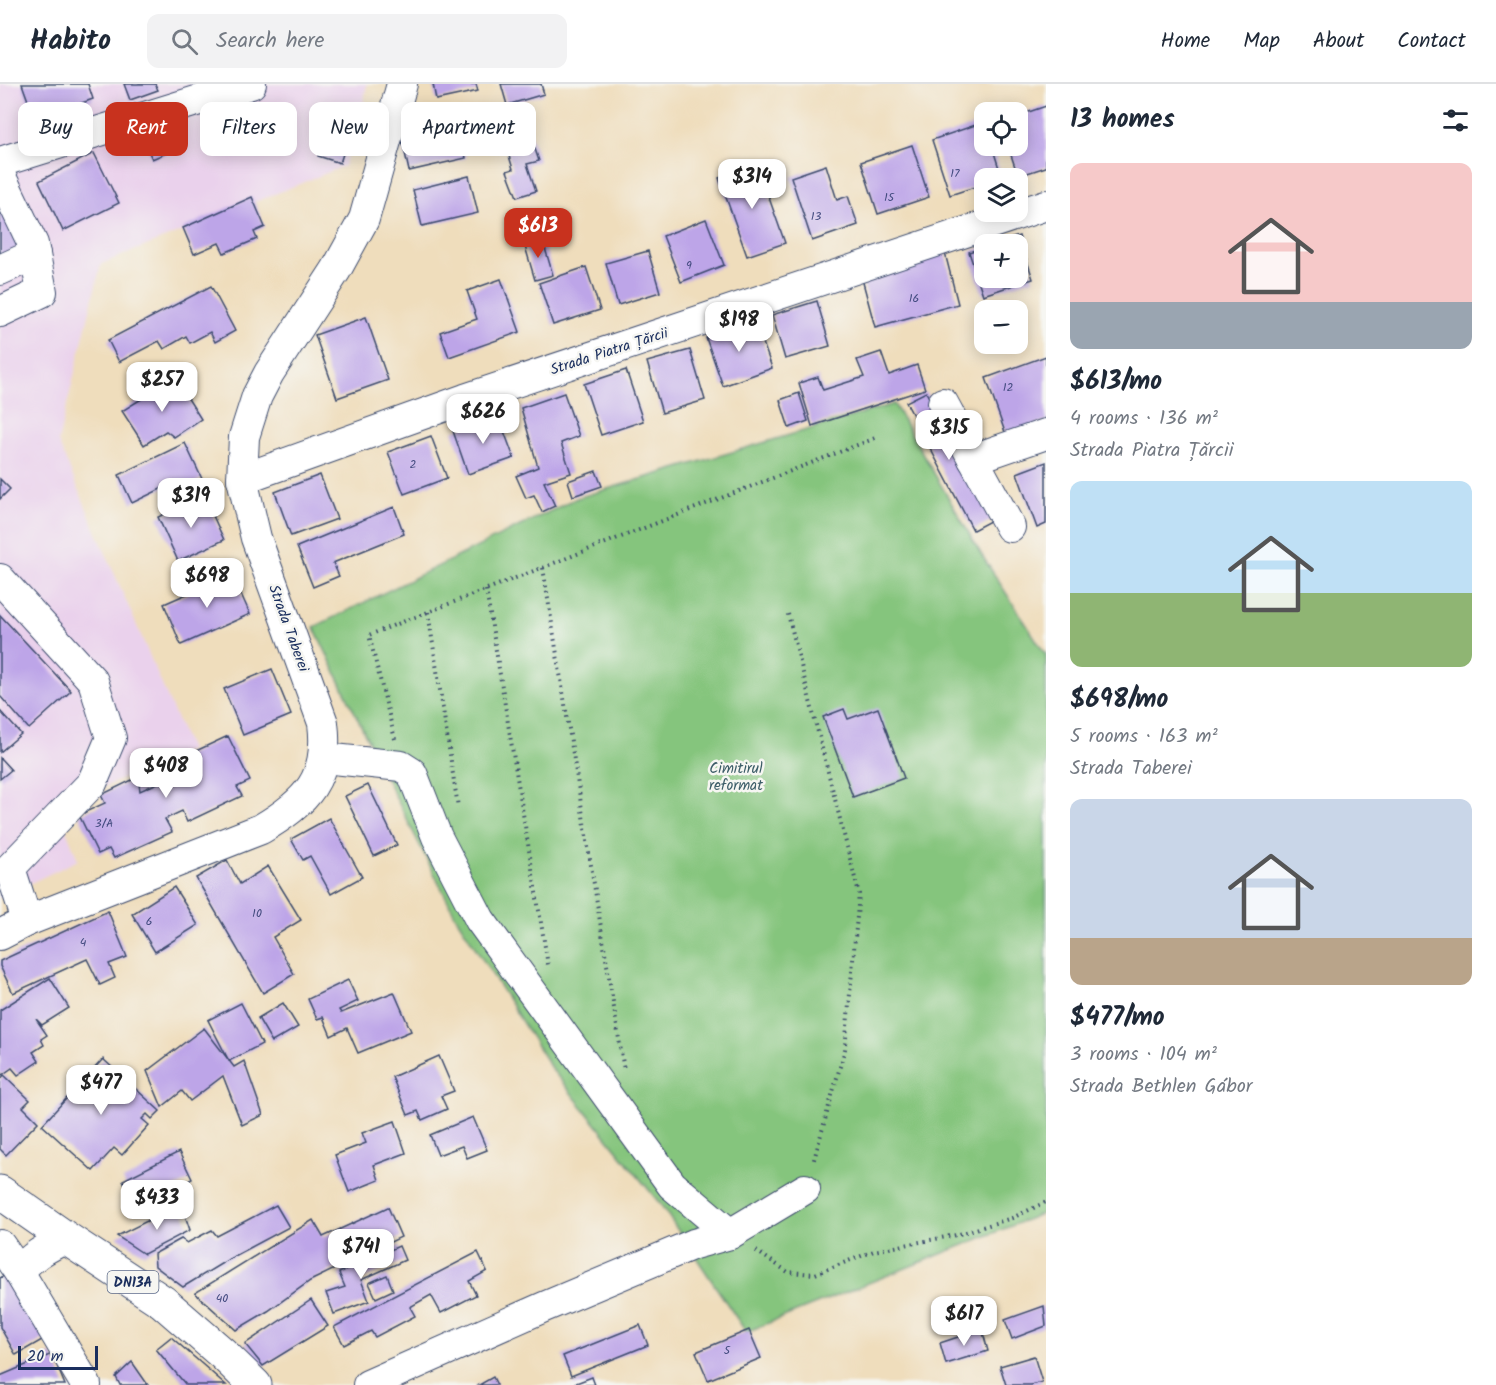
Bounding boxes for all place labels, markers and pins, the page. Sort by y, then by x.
pin: $314 [716,159,788,210]
pin: $613 [502,208,574,259]
pin: $198 [703,302,775,353]
pin: $257 [126,362,198,413]
pin: $626 [447,394,519,445]
pin: $315 [913,410,985,461]
pin: $319 [155,478,227,529]
pin: $698 [171,558,243,609]
pin: $408 [130,748,202,799]
pin: $477 [65,1065,137,1116]
pin: $433 [121,1180,193,1231]
pin: $741 [325,1229,397,1280]
pin: $617 [928,1296,1000,1347]

